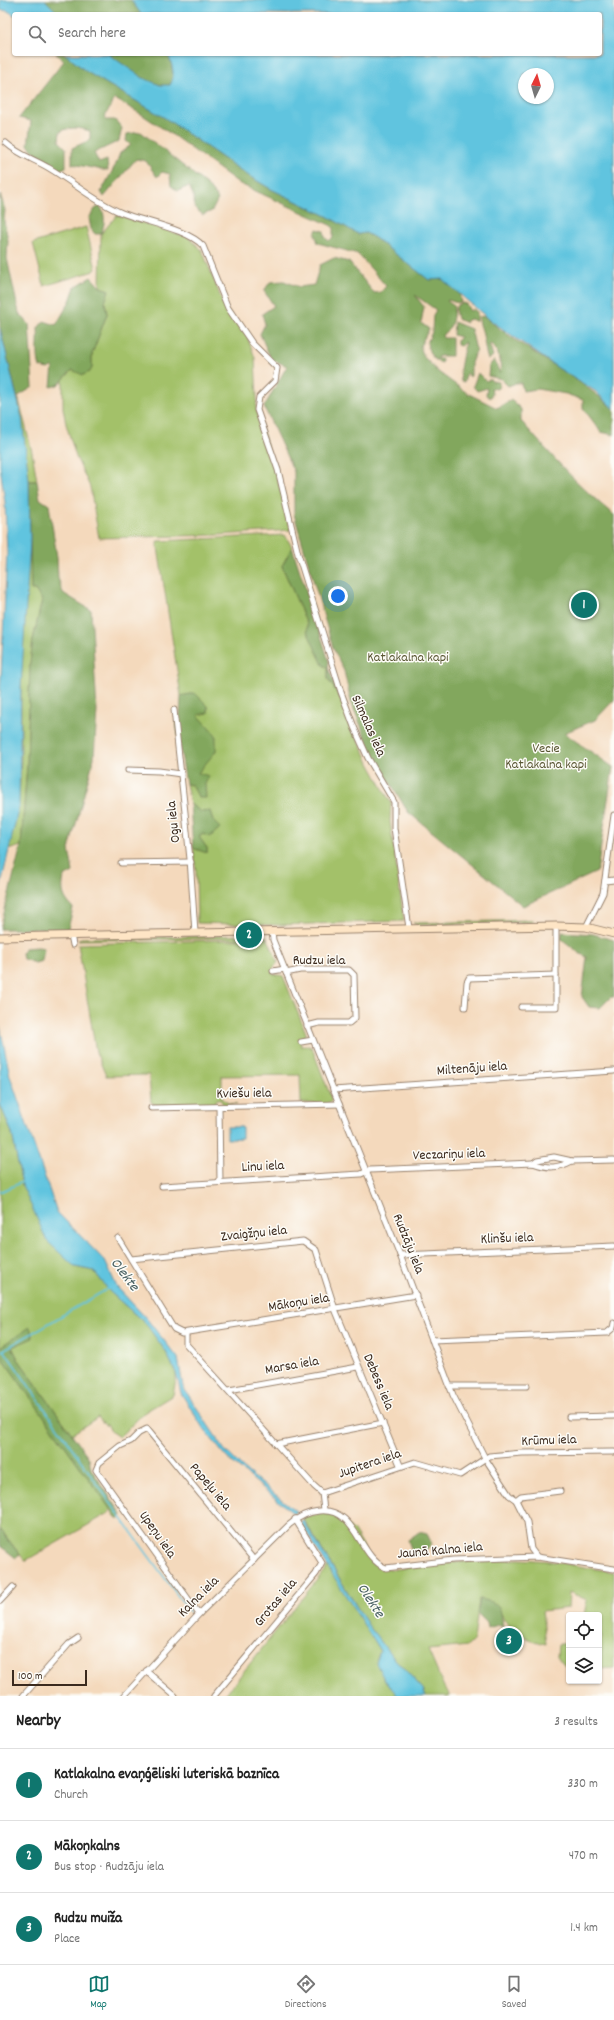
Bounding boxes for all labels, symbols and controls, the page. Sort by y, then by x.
search box [12,12,602,56]
icon: search [26,23,48,45]
text: Search here [58,23,126,45]
north arrow [518,68,554,104]
your location [328,586,348,606]
pin: 1 [571,590,597,620]
park label: Katlakalna kapi [367,648,449,668]
street label: Silmalas iela [345,692,391,761]
park label: Vecie Katlakalna kapi [505,739,587,775]
street label: Ogu iela [162,800,186,844]
pin: 2 [236,920,262,950]
street label: Rudzu iela [293,951,346,971]
street label: Miltenāju iela [436,1057,508,1081]
street label: Kviešu iela [216,1084,272,1104]
street label: Veczariņu iela [412,1144,486,1166]
street label: Linu iela [241,1156,285,1178]
street label: Rudzāju iela [387,1211,429,1277]
street label: Zvaigžņu iela [220,1221,289,1247]
street label: Klinšu iela [480,1228,534,1250]
water label: Olekte [104,1254,145,1298]
street label: Mākoņu iela [267,1288,331,1318]
street label: Marsa iela [264,1351,321,1381]
street label: Debess iela [357,1351,399,1414]
street label: Krūmu iela [521,1430,577,1452]
street label: Jupitera iela [336,1444,404,1484]
street label: Papeļu iela [184,1459,236,1515]
street label: Upeņu iela [133,1507,181,1563]
street label: Jaunā Kalna iela [396,1537,484,1565]
street label: Kalna iela [174,1572,224,1622]
street label: Grotas iela [250,1574,303,1632]
water label: Olekte [351,1579,390,1624]
map controls [566,1612,602,1684]
button: locate [566,1612,602,1648]
pin: 3 [496,1626,522,1656]
button: layers [566,1648,602,1684]
scale bar [12,1668,87,1687]
text: 100 m [18,1669,42,1685]
text: Nearby [16,1710,60,1734]
text: 3 results [554,1713,598,1732]
text: Katlakalna evaņģēliski luteriskā baznīca [54,1764,279,1786]
text: 1 [28,1775,30,1794]
text: 330 m [567,1775,598,1794]
text: Church [54,1786,88,1805]
text: Mākoņkalns [54,1836,120,1858]
text: 2 [26,1847,32,1866]
text: 470 m [569,1847,598,1866]
text: Bus stop · Rudzāju iela [54,1858,164,1877]
text: Rudzu muiža [54,1908,122,1930]
text: 3 [26,1919,32,1938]
text: 1.4 km [570,1919,598,1938]
text: Place [54,1930,80,1949]
tab: Map [88,1973,110,2013]
tab: Directions [285,1973,327,2013]
tab: Saved [502,1973,526,2013]

